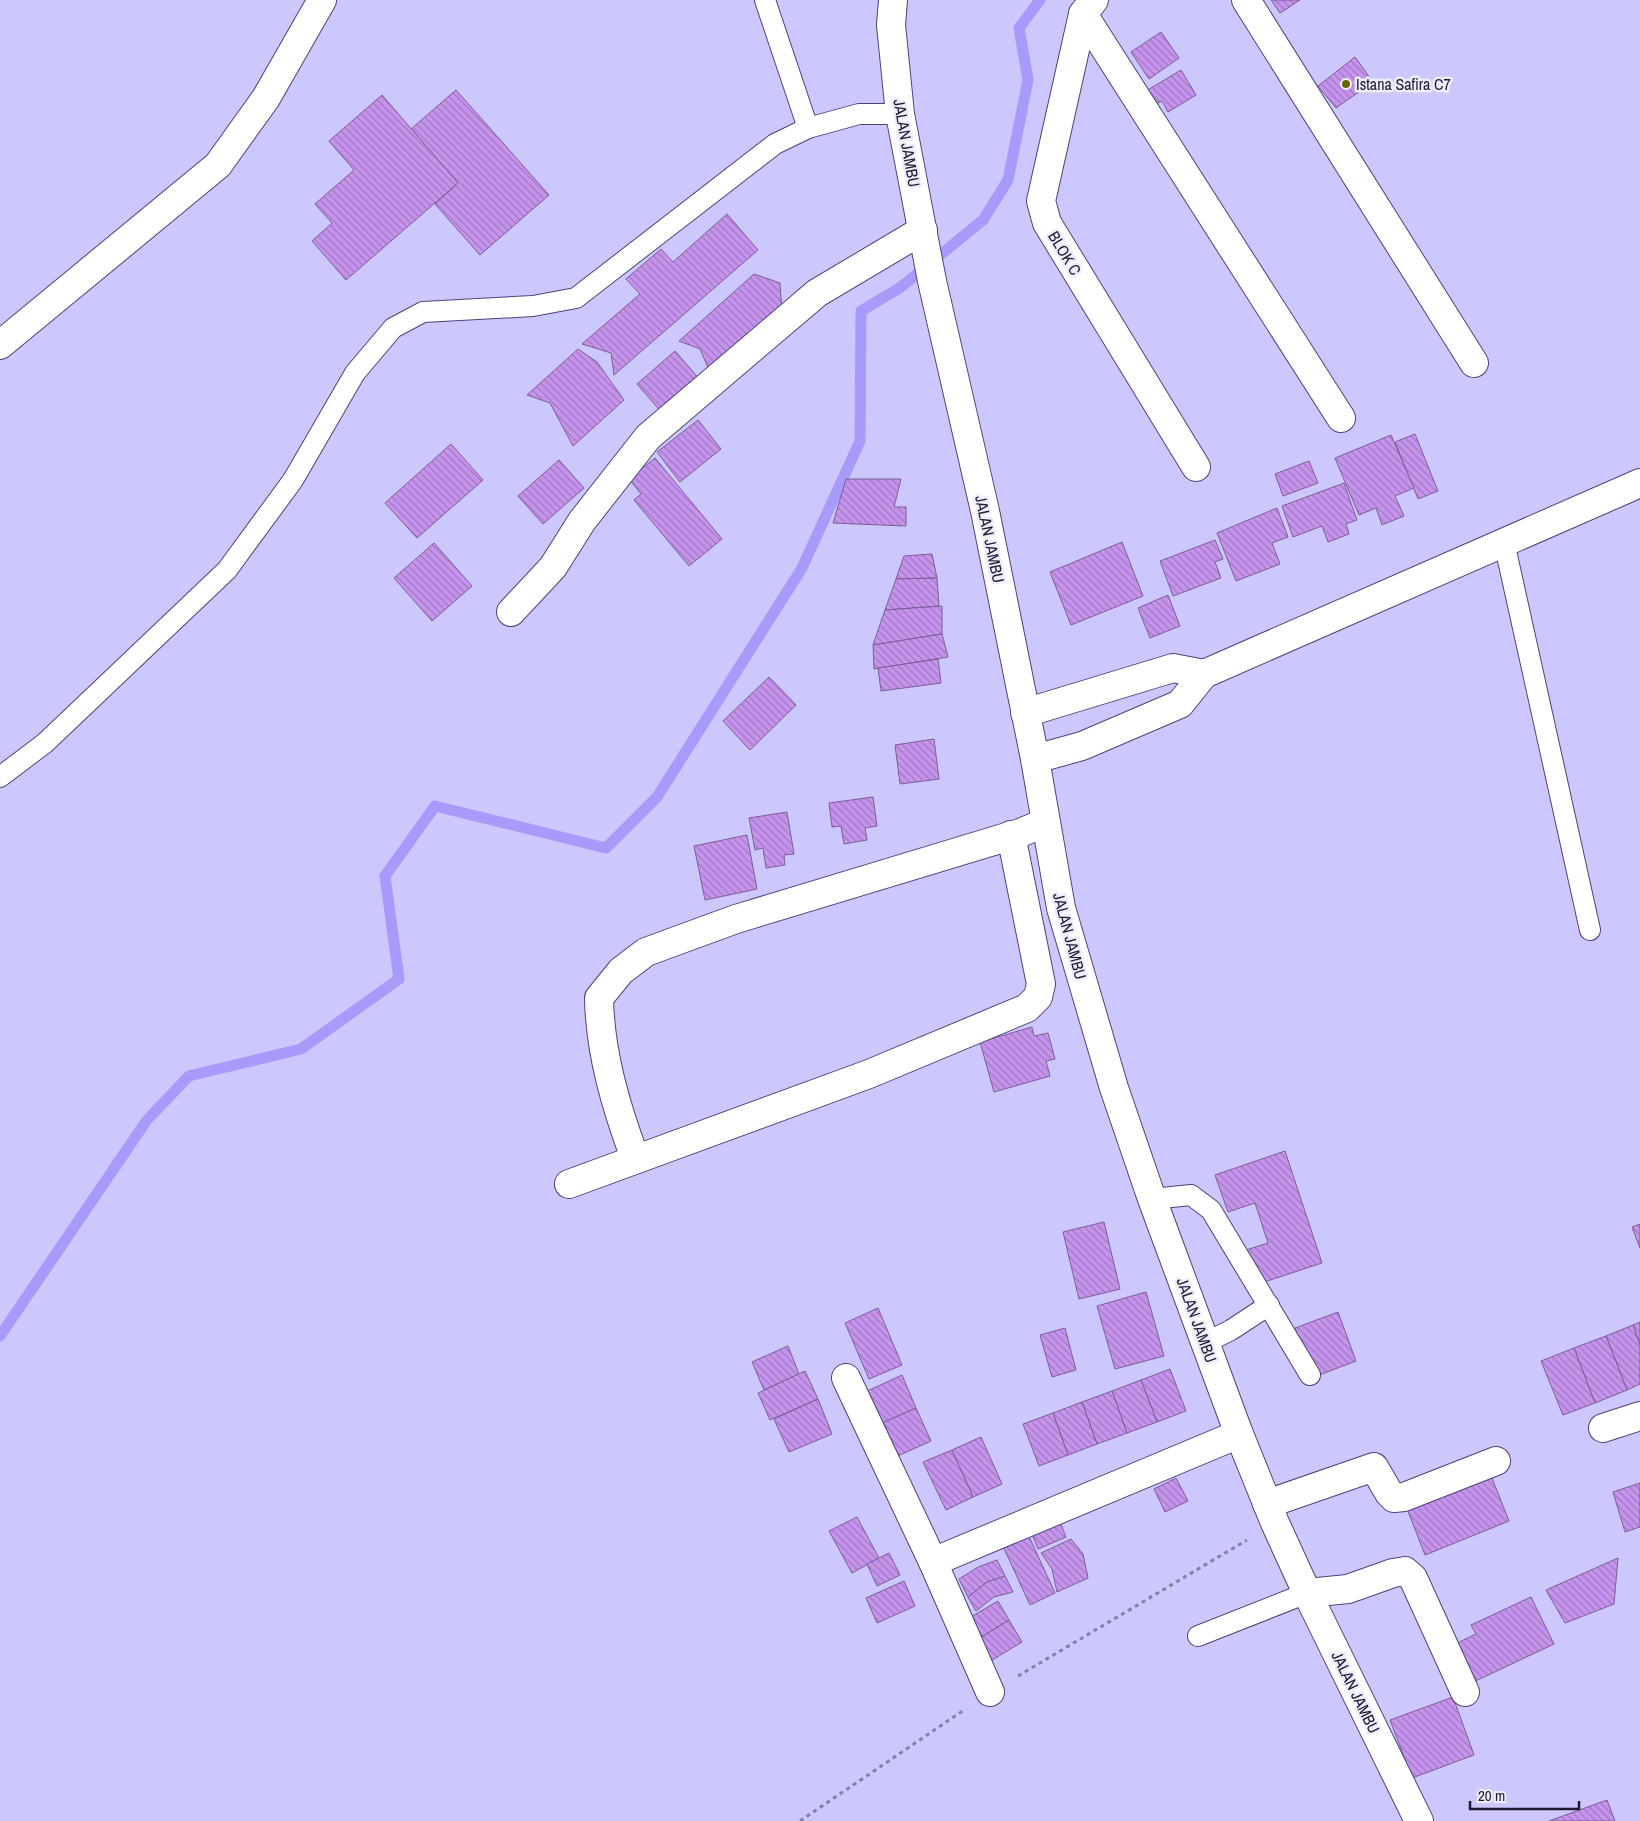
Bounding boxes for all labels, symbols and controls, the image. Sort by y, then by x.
place label: Istana Safira C7 [1356,73,1451,95]
marker: Istana Safira C7 [1340,78,1352,90]
street label: JALAN JAMBU [888,97,926,189]
street label: BLOK C [1043,227,1087,279]
street label: JALAN JAMBU [970,493,1010,585]
street label: JALAN JAMBU [1048,890,1092,982]
street label: JALAN JAMBU [1171,1274,1223,1366]
street label: JALAN JAMBU [1327,1647,1385,1737]
scale bar [1470,1778,1579,1810]
text: 20 m [1478,1785,1505,1806]

